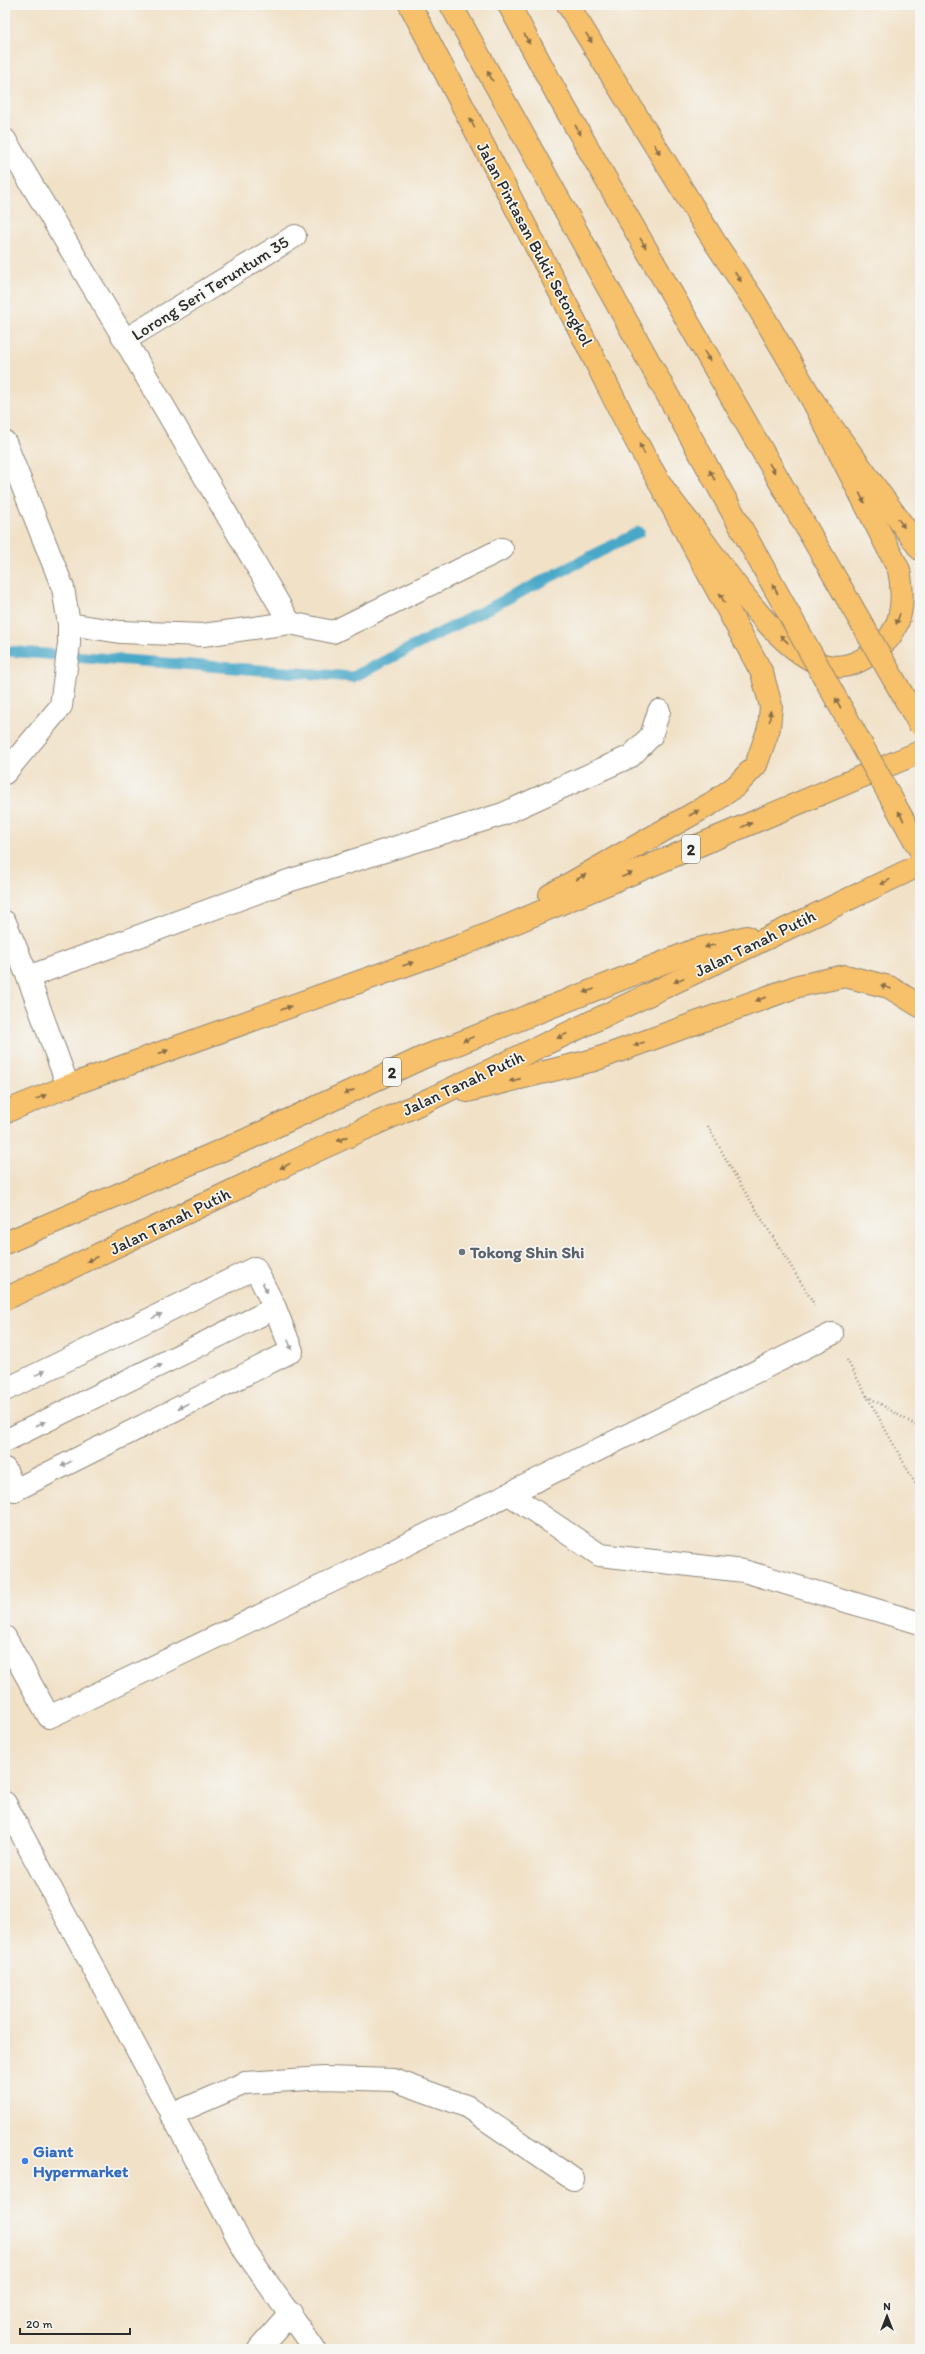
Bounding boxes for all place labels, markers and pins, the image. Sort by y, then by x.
place label: Tokong Shin Shi [469,1242,584,1263]
marker: Tokong Shin Shi [457,1247,467,1257]
place label: Giant Hypermarket [33,2141,129,2182]
marker: Giant Hypermarket [20,2156,30,2166]

